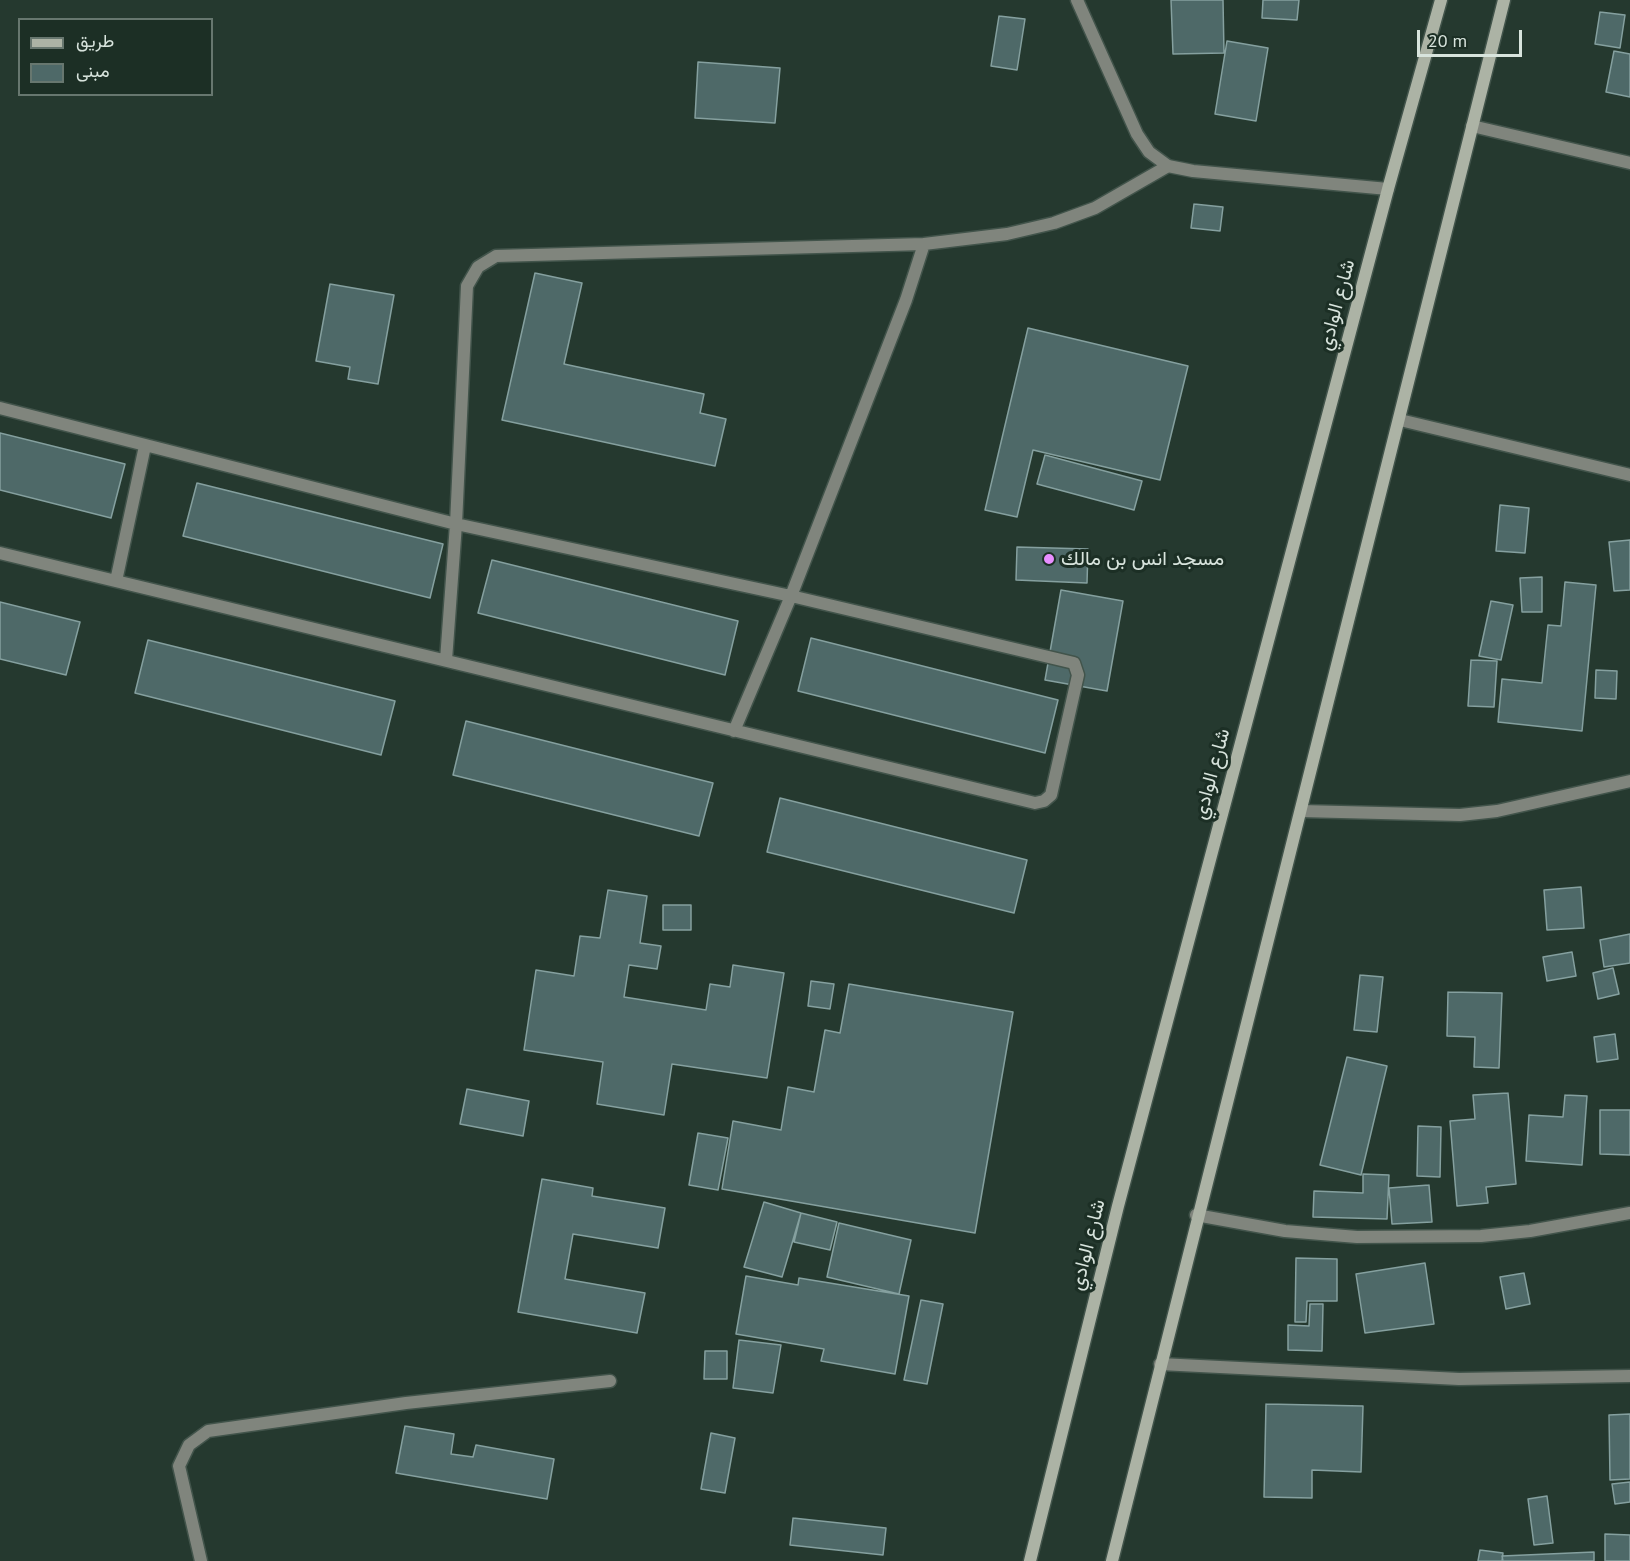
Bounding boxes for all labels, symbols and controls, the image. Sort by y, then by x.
legend [18,18,213,96]
scale bar [1420,18,1525,56]
text: طريق [76,29,114,52]
text: 20 m [1428,29,1467,52]
text: مبنى [76,59,110,82]
street label: شارع الوادي [1313,257,1361,353]
place label: مسجد انس بن مالك [1061,547,1224,571]
marker: مسجد انس بن مالك [1042,552,1056,566]
street label: شارع الوادي [1188,726,1236,822]
street label: شارع الوادي [1065,1197,1111,1293]

